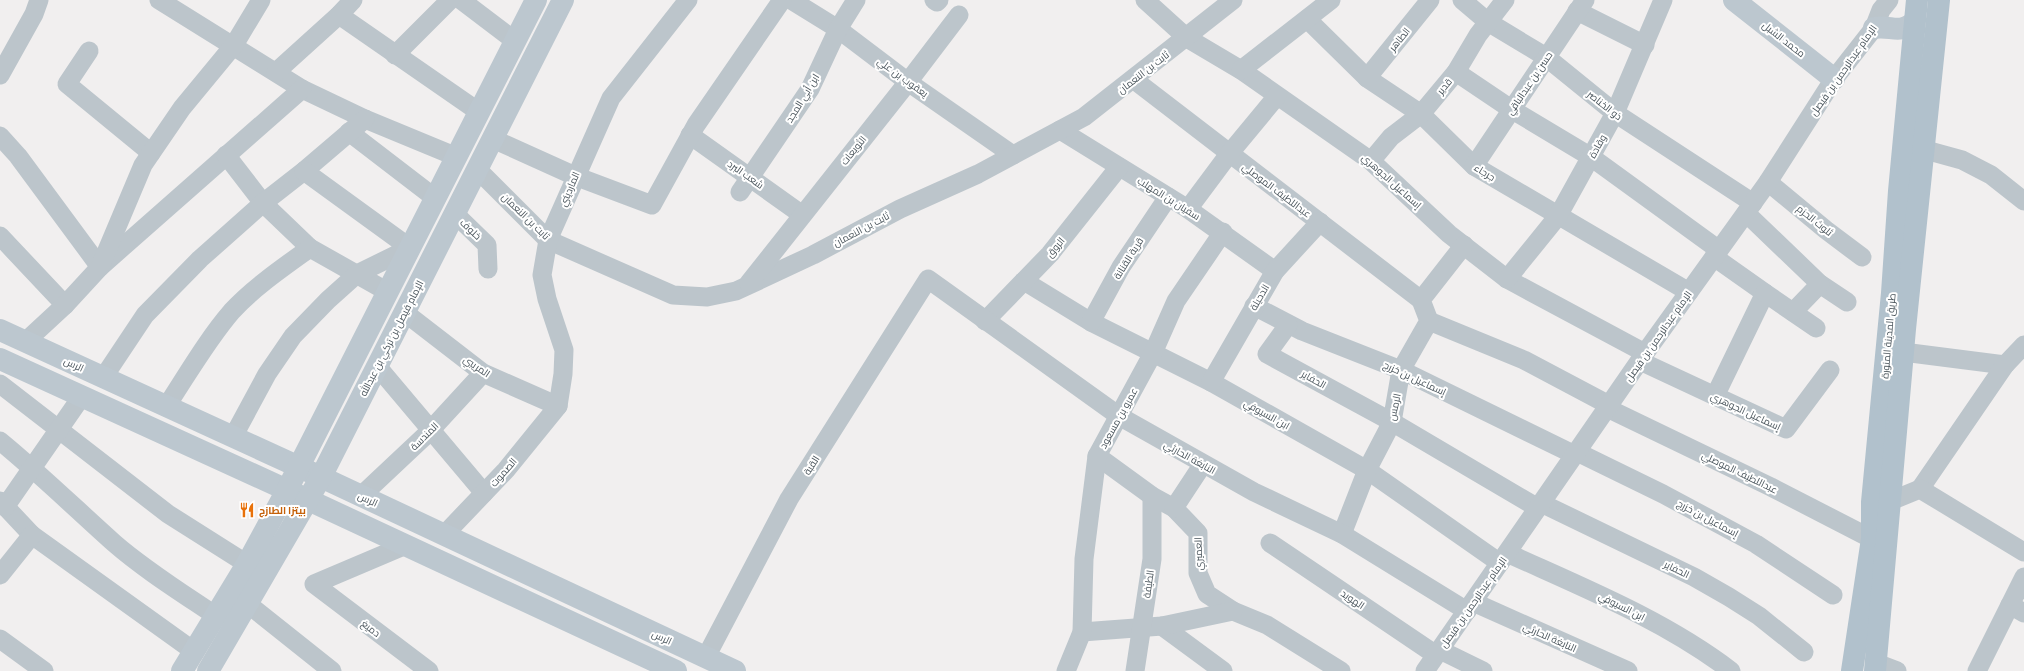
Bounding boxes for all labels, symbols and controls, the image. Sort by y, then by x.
street label: محمد الشبل [1760,19,1807,60]
street label: الإمام عبدالرحمن بن فيصل [1808,23,1881,119]
street label: الطاهر [1386,25,1413,55]
street label: ثابت بن النعمان [1116,49,1172,97]
street label: حسن بن عبدالباقي [1504,50,1556,118]
street label: يعقوب بن علي [874,55,930,101]
street label: ابن أبي المجد [783,71,823,126]
street label: قدير [1434,76,1455,98]
street label: ذو الخناصر [1584,88,1624,123]
street label: وقادة [1587,133,1609,160]
street label: الثويعات [838,134,869,168]
street label: إسماعيل الجوهري [1358,152,1424,213]
street label: شعب البرد [725,158,766,192]
street label: عبداللطيف الموصلي [1239,161,1313,221]
street label: جرجاء [1472,162,1497,184]
street label: المارديني [557,170,583,209]
street label: سفيان بن المهلب [1135,175,1202,223]
street label: ثابت بن النعمان [499,191,552,243]
street label: ثلوث الحزم [1793,203,1835,240]
street label: ثابت بن النعمان [831,210,892,250]
street label: خلوف [457,217,483,243]
street label: الروق [1044,235,1068,260]
street label: قرية القنانة [1111,235,1146,282]
street label: الإمام فيصل بن تركي بن عبدالله [356,278,427,399]
street label: الدحيلة [1248,282,1272,313]
street label: الإمام عبدالرحمن بن فيصل [1623,289,1696,385]
street label: طريق المدينة المنورة [1879,293,1899,379]
street label: المريبي [460,354,492,381]
street label: الرس [62,355,85,375]
street label: إسماعيل بن خزرج [1381,359,1448,399]
street label: الحفاير [1298,368,1328,392]
street label: عمرو بن مسعود [1097,386,1141,451]
street label: إسماعيل الجوهري [1708,390,1783,434]
street label: الرمس [1386,393,1404,422]
street label: ابن السيوفي [1241,397,1291,433]
street label: المندسة [408,420,441,453]
street label: النابغة الحارثي [1161,439,1217,478]
street label: عبداللطيف الموصلي [1699,449,1779,497]
street label: القبة [801,454,822,477]
street label: الصموت [488,456,520,490]
street label: الرس [356,490,379,510]
street label: إسماعيل بن خزرج [1675,498,1741,540]
restaurant icon: بيتزا الطازج [238,501,256,519]
place label: بيتزا الطازج [259,505,306,518]
street label: العميري [1192,537,1207,571]
street label: الإمام عبدالرحمن بن فيصل [1438,555,1511,651]
street label: الحفاير [1661,558,1691,581]
street label: الطيفة [1141,569,1157,599]
street label: الهويد [1338,588,1367,612]
street label: ابن السيوفي [1596,590,1647,625]
street label: دميغ [359,618,382,640]
street label: النابغة الحارثي [1521,621,1578,656]
street label: الرس [650,628,673,648]

